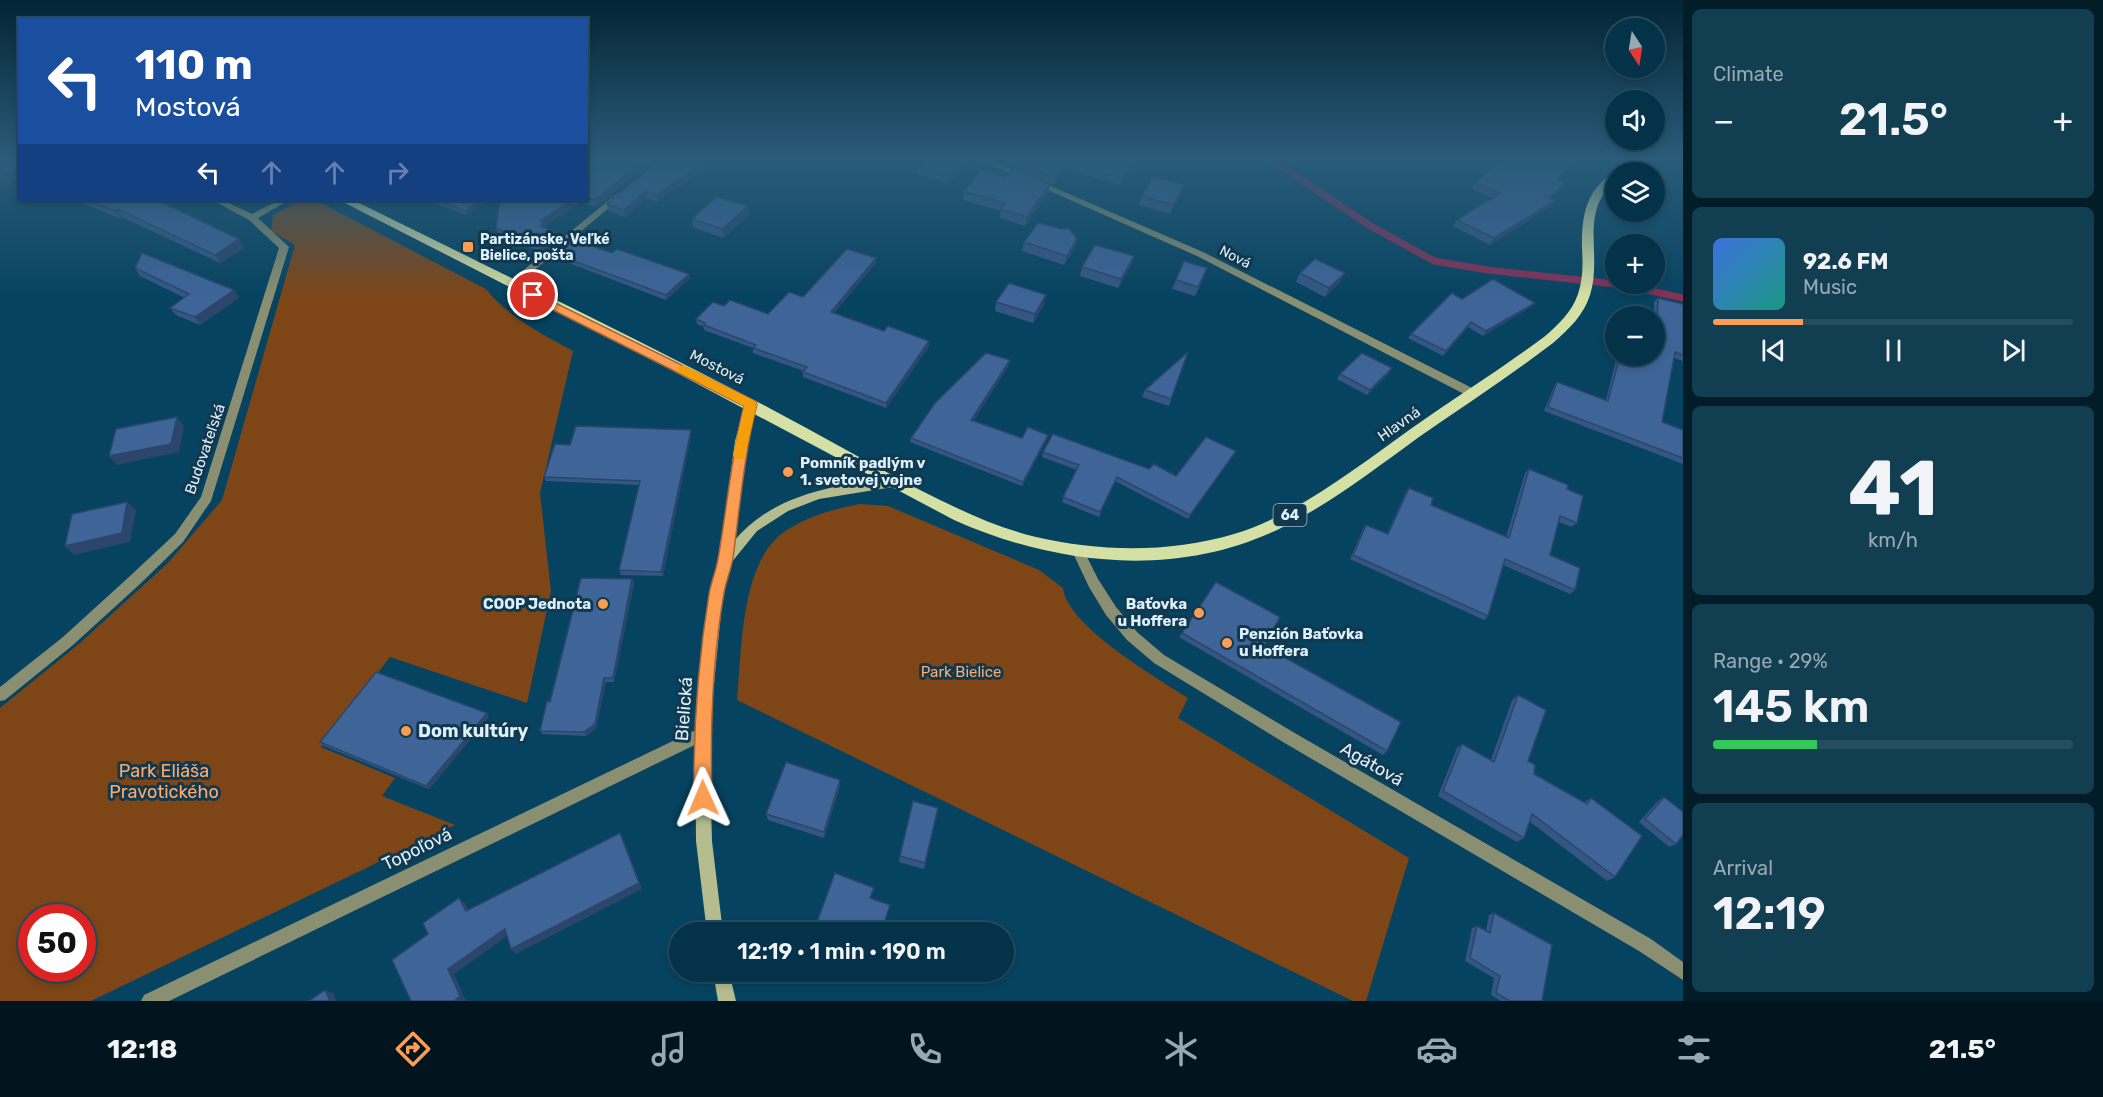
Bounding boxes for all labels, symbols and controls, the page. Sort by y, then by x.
north arrow [1605,18,1665,78]
map controls [1605,18,1665,366]
text: 110 m [135,40,253,90]
icon: left [36,42,114,120]
text: Climate [1713,62,1784,86]
button: sound [1605,90,1665,150]
text: Mostová [135,91,241,123]
text: 21.5° [1839,93,1948,146]
text: − [1713,101,1734,140]
text: + [2052,101,2073,140]
icon: left [192,156,225,189]
icon: ahead [255,156,288,189]
icon: ahead [318,156,351,189]
icon: right [381,156,414,189]
button: layers [1605,162,1665,222]
place label: Partizánske, Veľké Bielice, pošta [480,231,610,264]
button: + [1605,234,1665,294]
marker: Partizánske, Veľké Bielice, pošta [461,240,475,254]
street label: Nová [1217,242,1253,272]
text: 92.6 FM [1803,248,1888,275]
pin [507,269,558,320]
text: Music [1803,275,1857,299]
icon: arrive [516,278,549,311]
button: − [1605,306,1665,366]
icon: previous [1757,334,1790,367]
icon: pause [1877,334,1910,367]
icon: next [1997,334,2030,367]
street label: Mostová [687,346,747,388]
street label: Budovateľská [181,401,229,497]
street label: Hlavná [1374,403,1424,445]
text: 41 [1848,442,1938,535]
place label: Pomník padlým v 1. svetovej vojne [800,454,926,489]
marker: Pomník padlým v 1. svetovej vojne [781,465,795,479]
road number: 64 [1274,504,1306,526]
text: km/h [1868,528,1918,552]
place label: COOP Jednota [483,595,591,613]
place label: Baťovka u Hoffera [1117,595,1187,630]
marker: COOP Jednota [596,597,610,611]
marker: Baťovka u Hoffera [1192,606,1206,620]
place label: Penzión Baťovka u Hoffera [1239,625,1364,660]
marker: Penzión Baťovka u Hoffera [1220,636,1234,650]
text: Range · 29% [1713,649,1828,673]
park label: Park Bielice [921,663,1001,681]
street label: Bielická [671,676,697,742]
text: 145 km [1713,680,1869,733]
place label: Dom kultúry [418,720,528,742]
marker: Dom kultúry [399,724,413,738]
street label: Agátová [1337,737,1407,791]
park label: Park Eliáša Pravotického [109,760,219,803]
position arrow [671,766,735,830]
street label: Topoľová [379,823,455,875]
text: Arrival [1713,856,1773,880]
text: 12:19 [1713,887,1826,940]
speed limit sign: 50 [18,904,96,982]
text: 12:19 · 1 min · 190 m [737,938,946,965]
icon: directions [392,1028,434,1070]
icon: music [648,1028,690,1070]
icon: phone [904,1028,946,1070]
icon: climate [1160,1028,1202,1070]
icon: car [1416,1028,1458,1070]
icon: filters [1673,1028,1715,1070]
text: 12:18 [107,1033,178,1065]
text: 21.5° [1929,1033,1996,1065]

